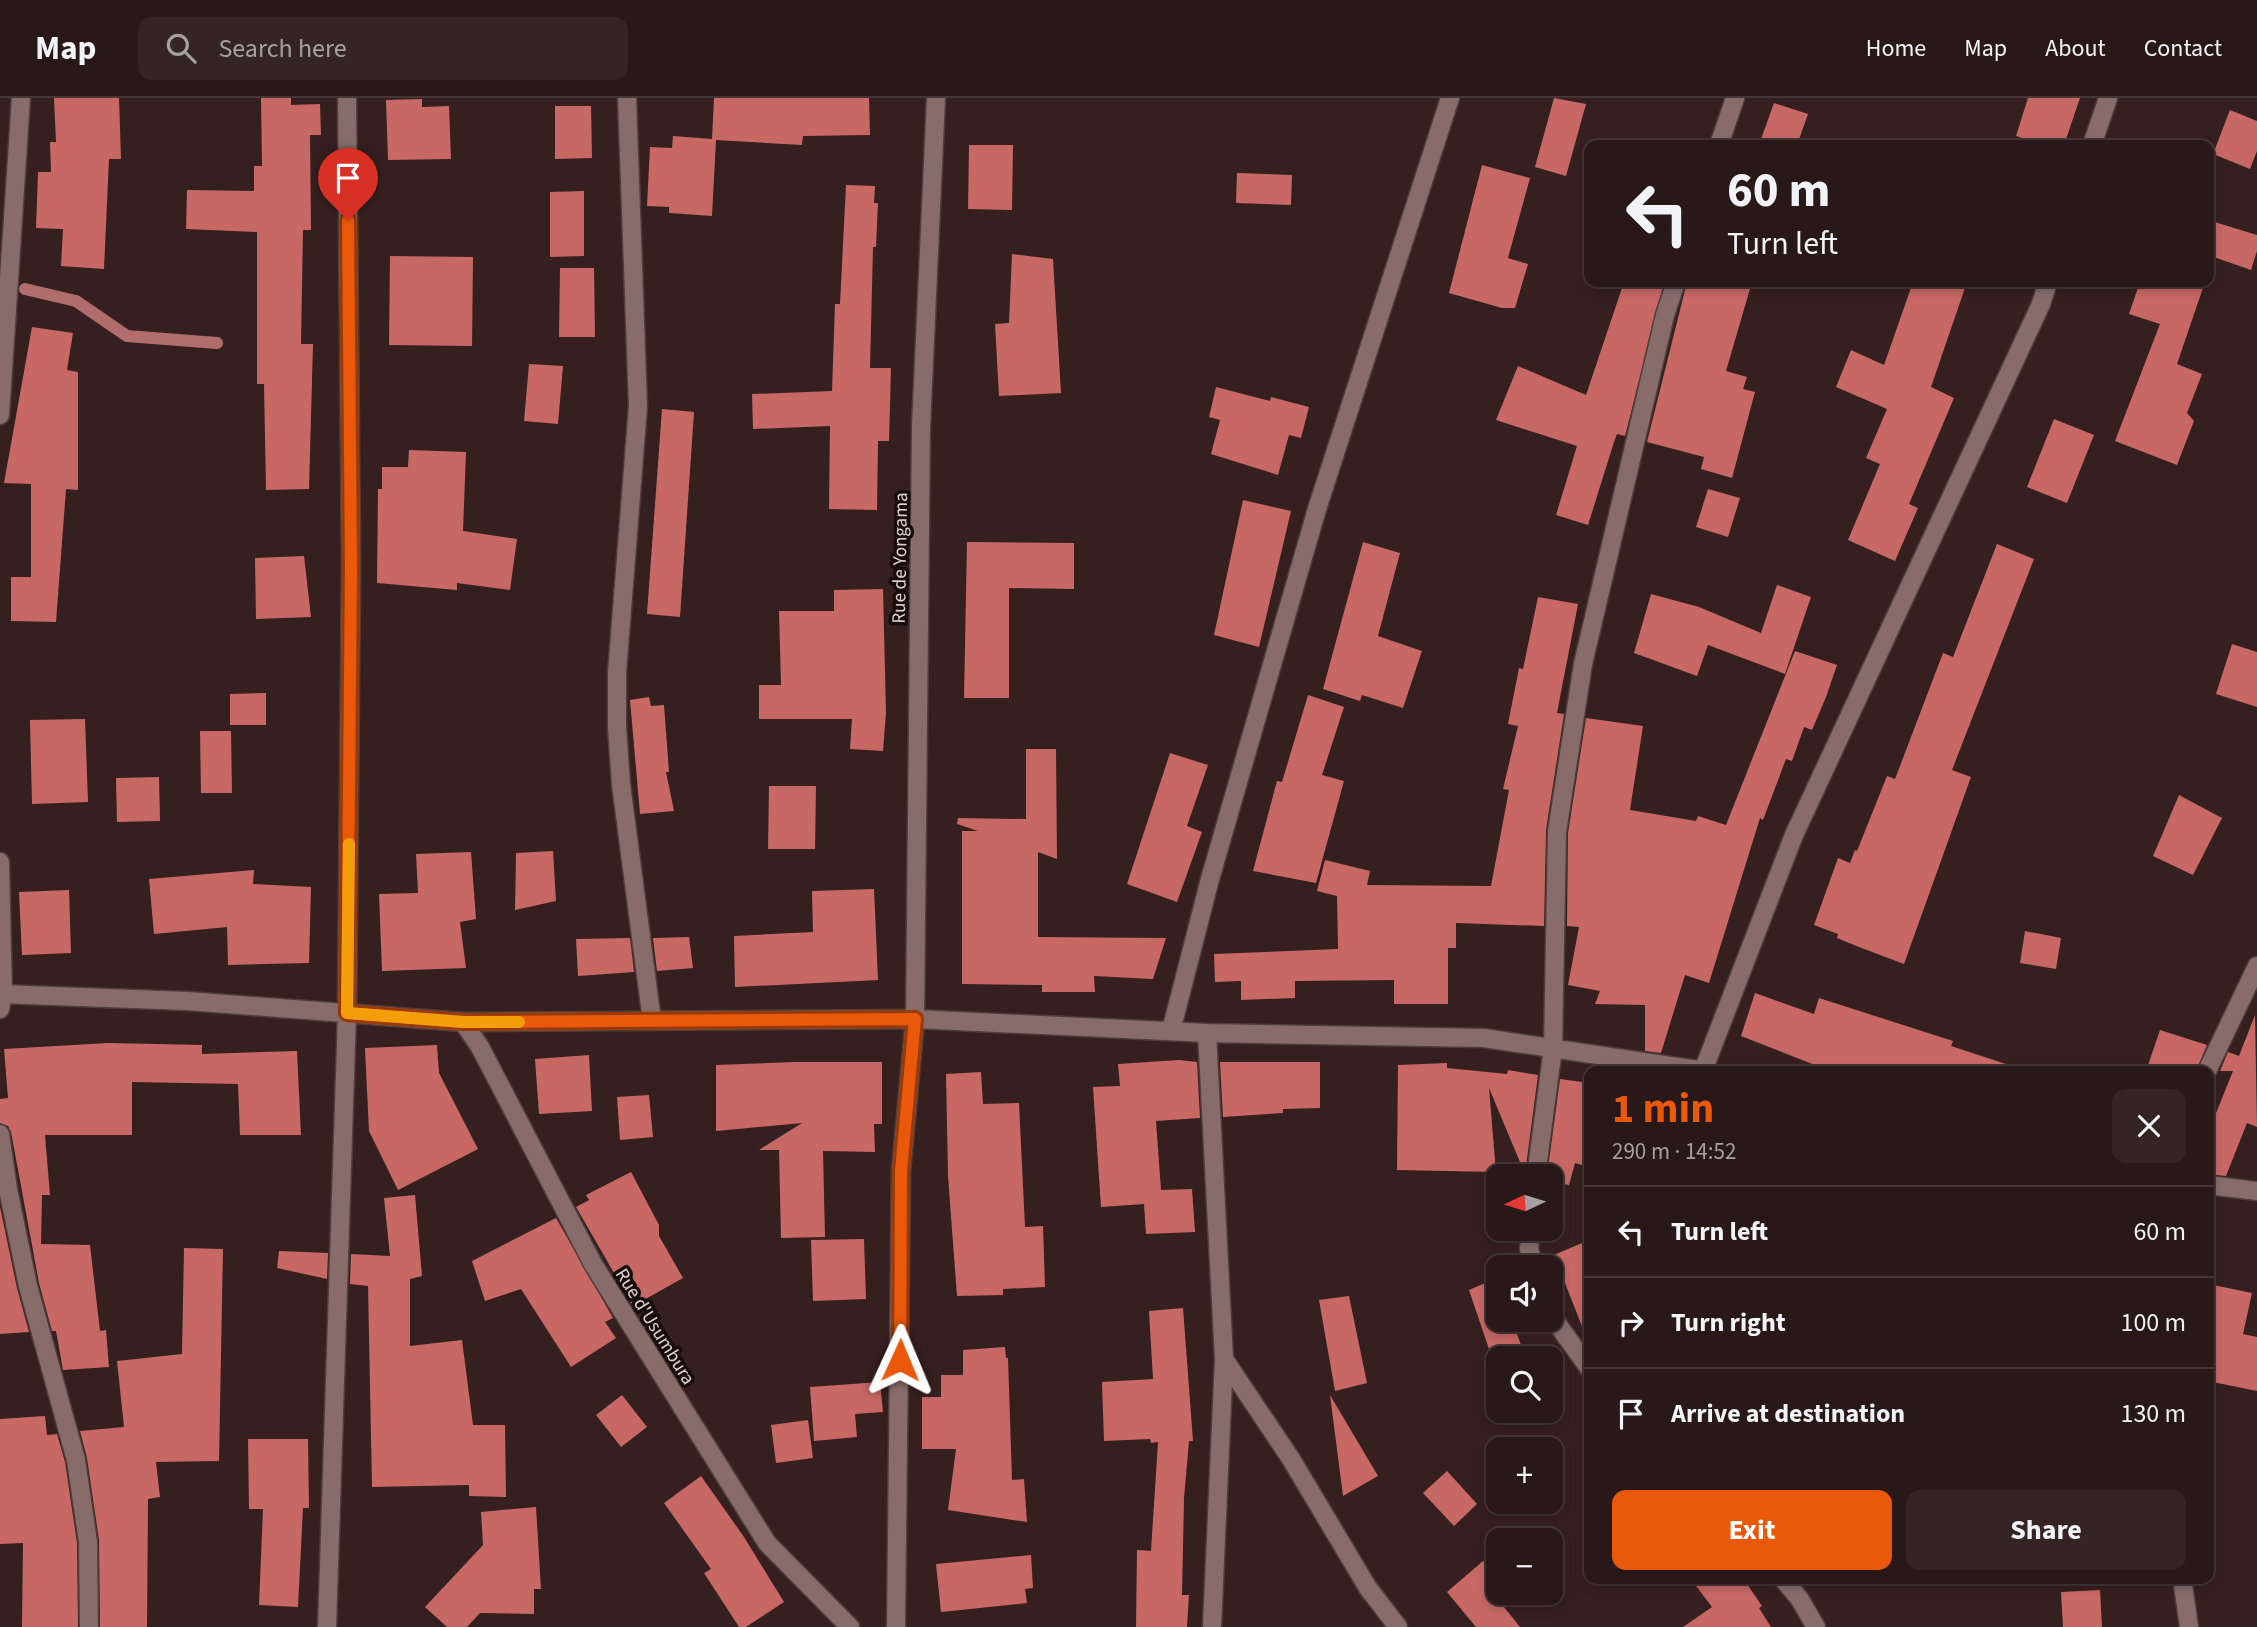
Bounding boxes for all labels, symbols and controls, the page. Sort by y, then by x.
search box [138,17,628,80]
text: Map [35,25,96,72]
icon: search [162,29,200,67]
text: Search here [218,30,347,67]
text: Home [1866,31,1926,66]
text: Map [1964,31,2007,66]
text: About [2045,31,2106,66]
text: Contact [2144,31,2222,66]
pin [318,148,378,220]
text: 60 m [1727,156,1831,226]
icon: arrive [329,159,367,197]
icon: left [1612,168,1703,259]
text: Turn left [1727,221,1838,267]
street label: Rue de Yongama [886,492,915,624]
text: 1 min [1612,1079,1714,1139]
button: close [2112,1089,2186,1163]
text: 290 m · 14:52 [1612,1135,1736,1168]
north arrow [1486,1164,1563,1241]
map controls [1486,1164,1563,1605]
icon: left [1612,1213,1650,1251]
text: Turn left [1671,1213,1768,1250]
text: 60 m [2133,1213,2186,1250]
button: sound [1486,1255,1563,1332]
street label: Rue d'Usumbura [608,1263,701,1390]
icon: right [1612,1304,1650,1342]
text: Turn right [1671,1304,1786,1341]
text: 100 m [2120,1304,2186,1341]
position arrow [863,1323,937,1397]
button: search [1486,1346,1563,1423]
icon: arrive [1612,1395,1650,1433]
text: Arrive at destination [1671,1395,1905,1432]
text: 130 m [2120,1395,2186,1432]
button: + [1486,1437,1563,1514]
button: Exit [1612,1490,1892,1570]
button: Share [1906,1490,2186,1570]
button: − [1486,1528,1563,1605]

